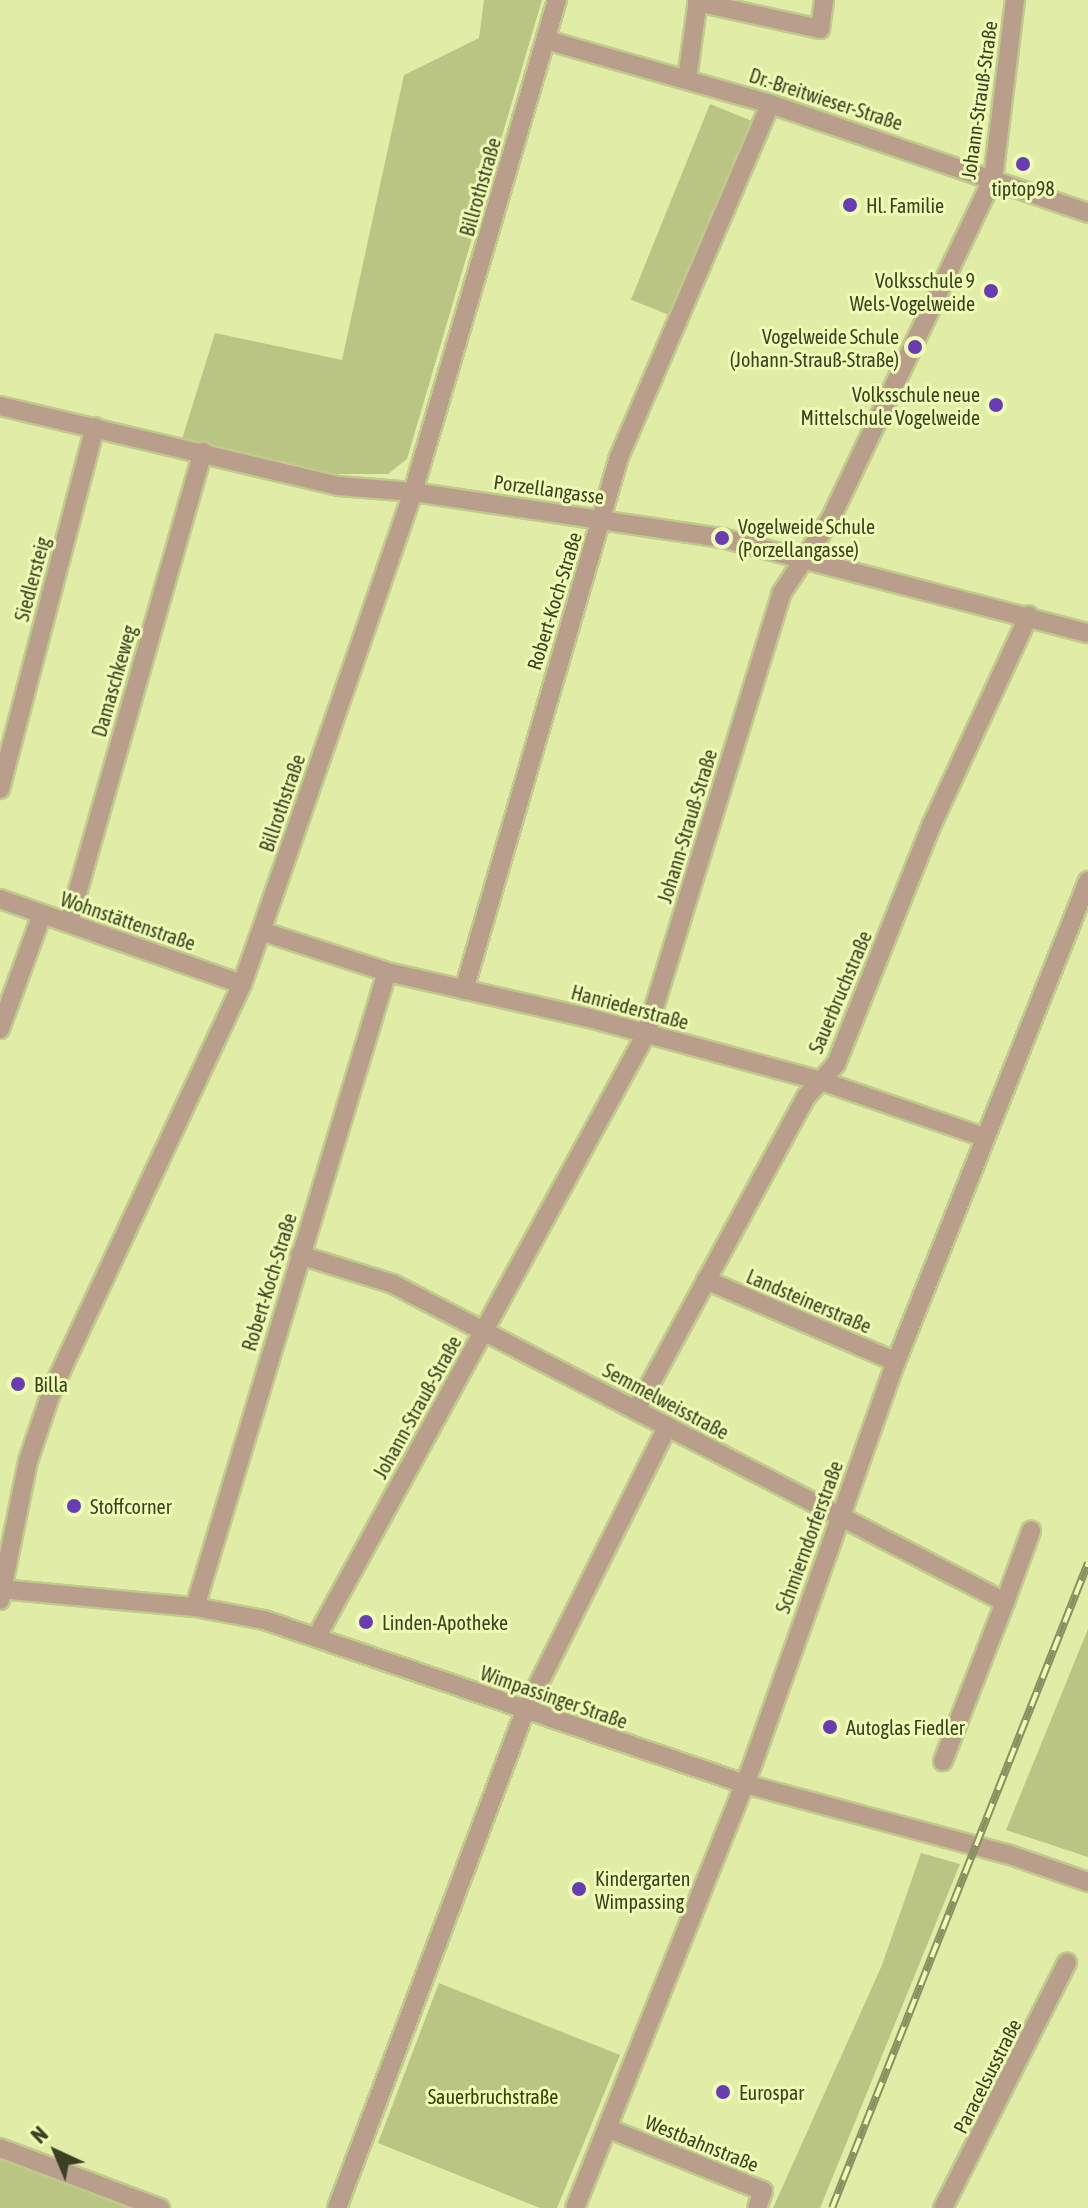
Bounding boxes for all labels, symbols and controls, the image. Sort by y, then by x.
street label: Johann-Strauß-Straße [956,19,1002,181]
street label: Dr.-Breitwieser-Straße [746,63,906,135]
street label: Billrothstraße [454,135,506,239]
marker: tiptop98 [1014,155,1032,173]
place label: tiptop98 [991,176,1055,200]
place label: Hl. Familie [866,193,944,217]
marker: Hl. Familie [841,196,859,214]
place label: Volksschule 9 Wels-Vogelweide [850,268,975,315]
marker: Volksschule 9 Wels-Vogelweide [982,282,1000,300]
place label: Vogelweide Schule (Johann-Strauß-Straße) [730,324,899,371]
marker: Vogelweide Schule (Johann-Strauß-Straße) [906,338,924,356]
place label: Volksschule neue Mittelschule Vogelweide [801,382,980,429]
marker: Volksschule neue Mittelschule Vogelweide [987,396,1005,414]
street label: Porzellangasse [492,469,606,509]
place label: Vogelweide Schule (Porzellangasse) [738,514,875,561]
street label: Robert-Koch-Straße [522,529,586,673]
marker: Vogelweide Schule (Porzellangasse) [713,529,731,547]
street label: Siedlersteig [9,534,55,624]
street label: Damaschkeweg [87,622,141,740]
street label: Johann-Strauß-Straße [652,746,722,906]
street label: Billrothstraße [254,751,310,855]
street label: Wohnstättenstraße [57,887,199,955]
street label: Sauerbruchstraße [803,927,877,1057]
street label: Hanriederstraße [569,980,691,1034]
street label: Robert-Koch-Straße [237,1210,301,1354]
street label: Landsteinerstraße [743,1264,875,1338]
street label: Johann-Strauß-Straße [368,1331,466,1483]
street label: Semmelweisstraße [599,1358,733,1444]
place label: Billa [34,1372,68,1396]
marker: Billa [9,1375,27,1393]
street label: Schmierndorferstraße [770,1458,848,1616]
place label: Stoffcorner [90,1494,172,1518]
marker: Stoffcorner [65,1497,83,1515]
place label: Linden-Apotheke [382,1610,508,1634]
marker: Linden-Apotheke [357,1613,375,1631]
street label: Wimpassinger Straße [477,1661,631,1733]
place label: Autoglas Fiedler [846,1715,965,1739]
marker: Autoglas Fiedler [821,1718,839,1736]
place label: Kindergarten Wimpassing [595,1866,690,1913]
marker: Kindergarten Wimpassing [570,1880,588,1898]
street label: Paracelsusstraße [948,2015,1026,2137]
place label: Eurospar [739,2080,804,2104]
marker: Eurospar [714,2083,732,2101]
park label: Sauerbruchstraße [428,2084,558,2108]
street label: Westbahnstraße [642,2109,762,2177]
north arrow [16,2112,96,2192]
text: N [26,2121,53,2149]

